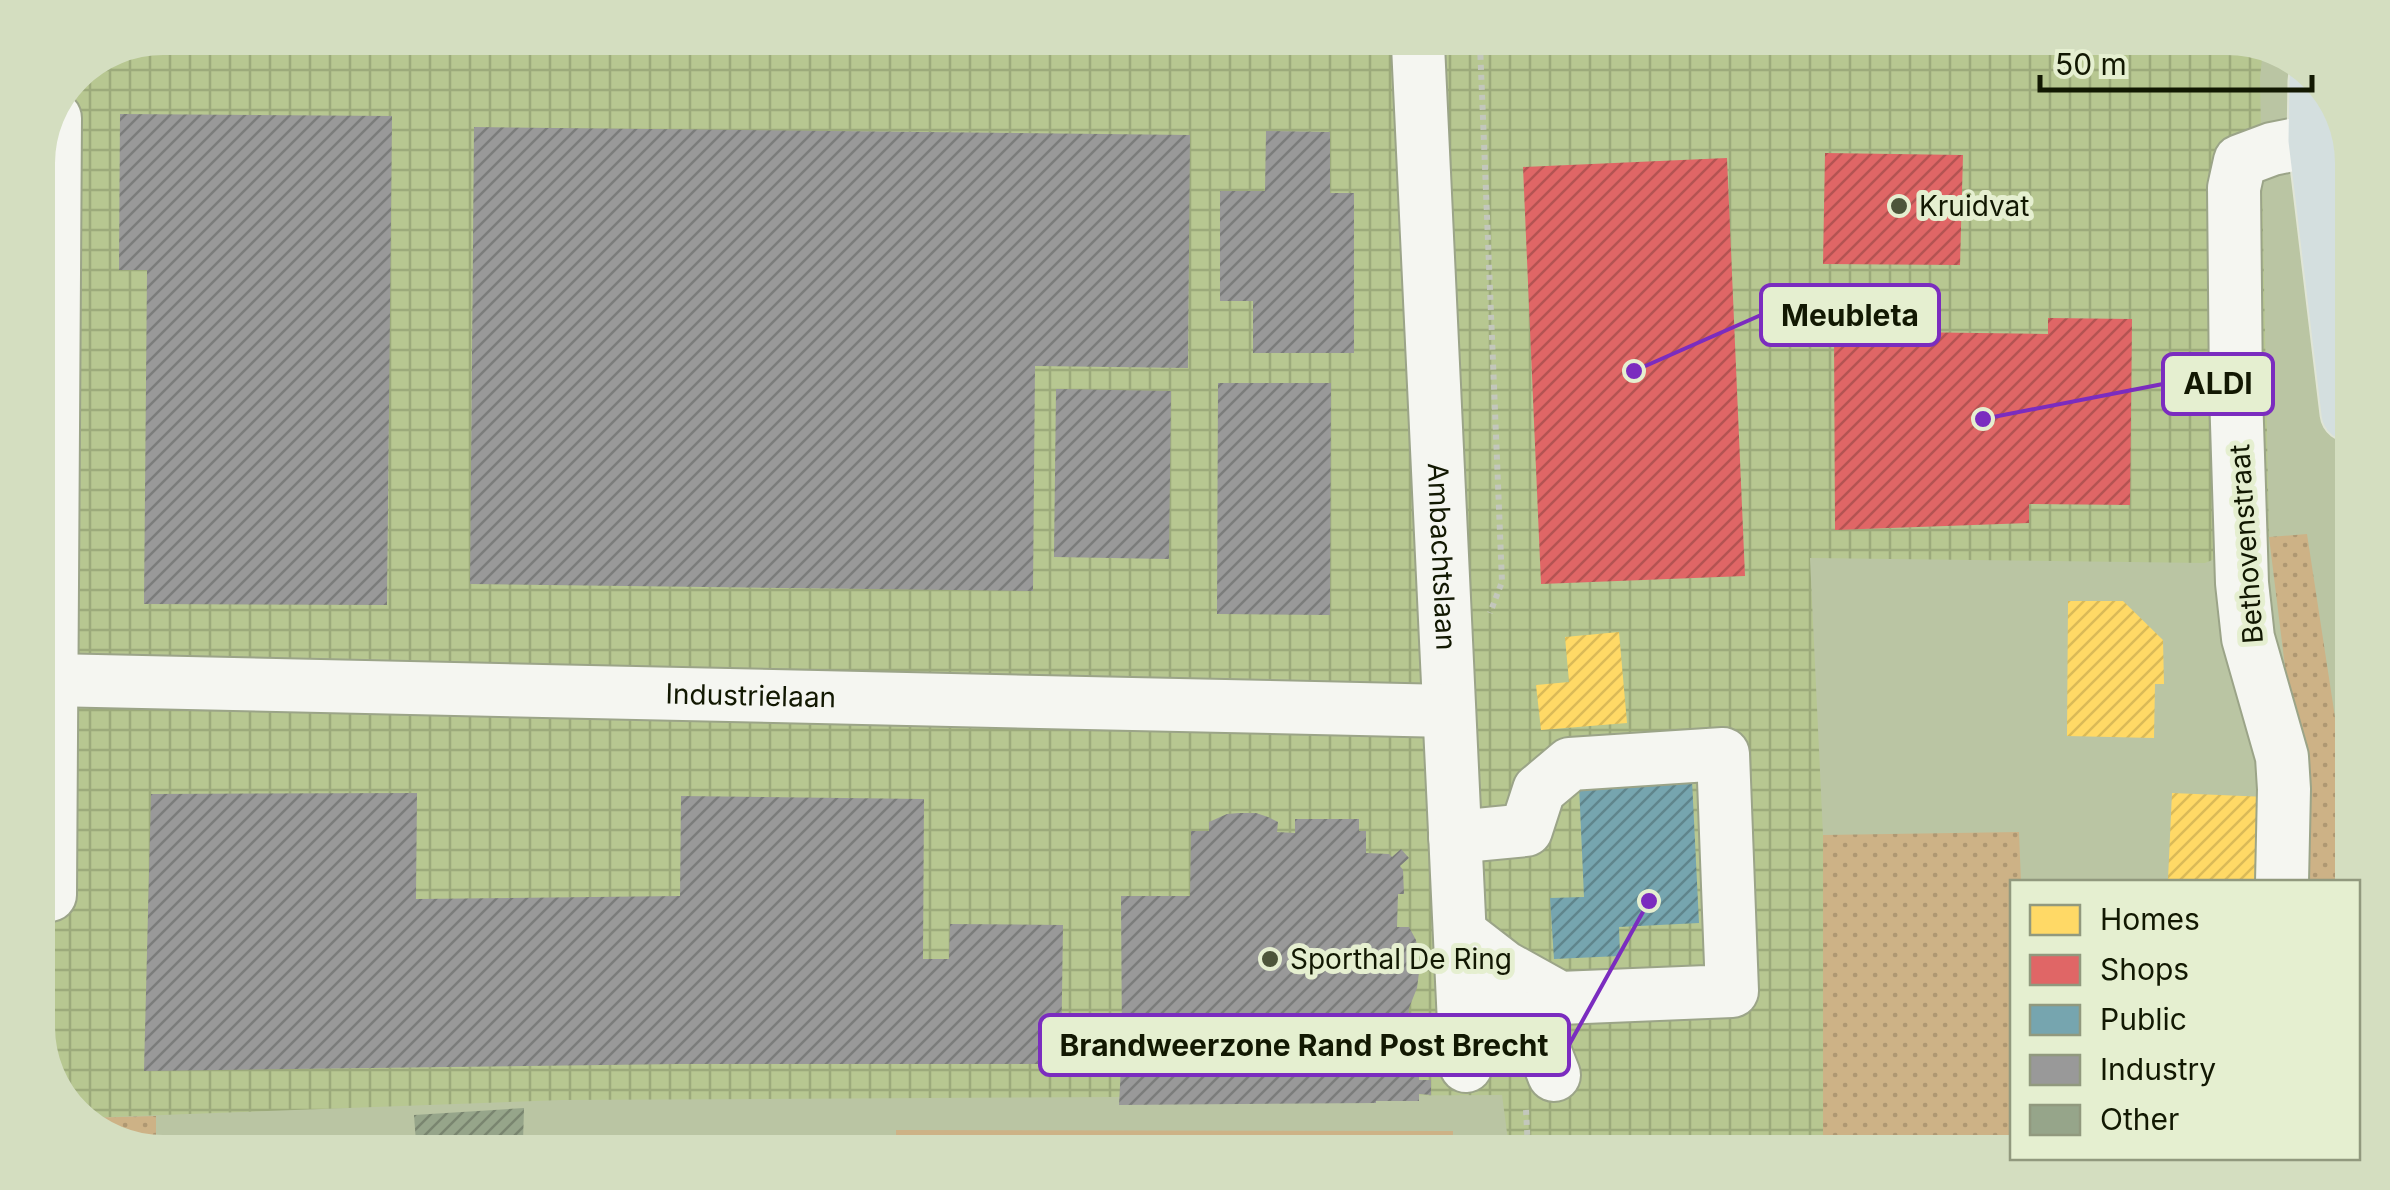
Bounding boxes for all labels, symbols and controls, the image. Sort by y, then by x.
scale bar [2040,30,2312,92]
text: 50 m [2055,46,2127,82]
place label: Kruidvat [1919,189,2029,223]
marker: Kruidvat [1888,195,1910,217]
callout: Meubleta [1761,285,1939,345]
text: Meubleta [1781,297,1919,333]
callout: ALDI [2163,354,2273,414]
text: ALDI [2183,365,2253,401]
street label: Bethovenstraat [2222,443,2270,645]
street label: Ambachtslaan [1421,462,1463,651]
street label: Industrielaan [665,677,837,714]
legend [2010,880,2360,1160]
text: Homes [2100,901,2200,937]
place label: Sporthal De Ring [1290,942,1512,976]
marker: Sporthal De Ring [1259,948,1281,970]
text: Shops [2100,951,2189,987]
text: Public [2100,1001,2187,1037]
callout: Brandweerzone Rand Post Brecht [1040,1015,1569,1075]
text: Brandweerzone Rand Post Brecht [1059,1027,1549,1063]
text: Industry [2100,1051,2216,1087]
text: Other [2100,1101,2179,1137]

